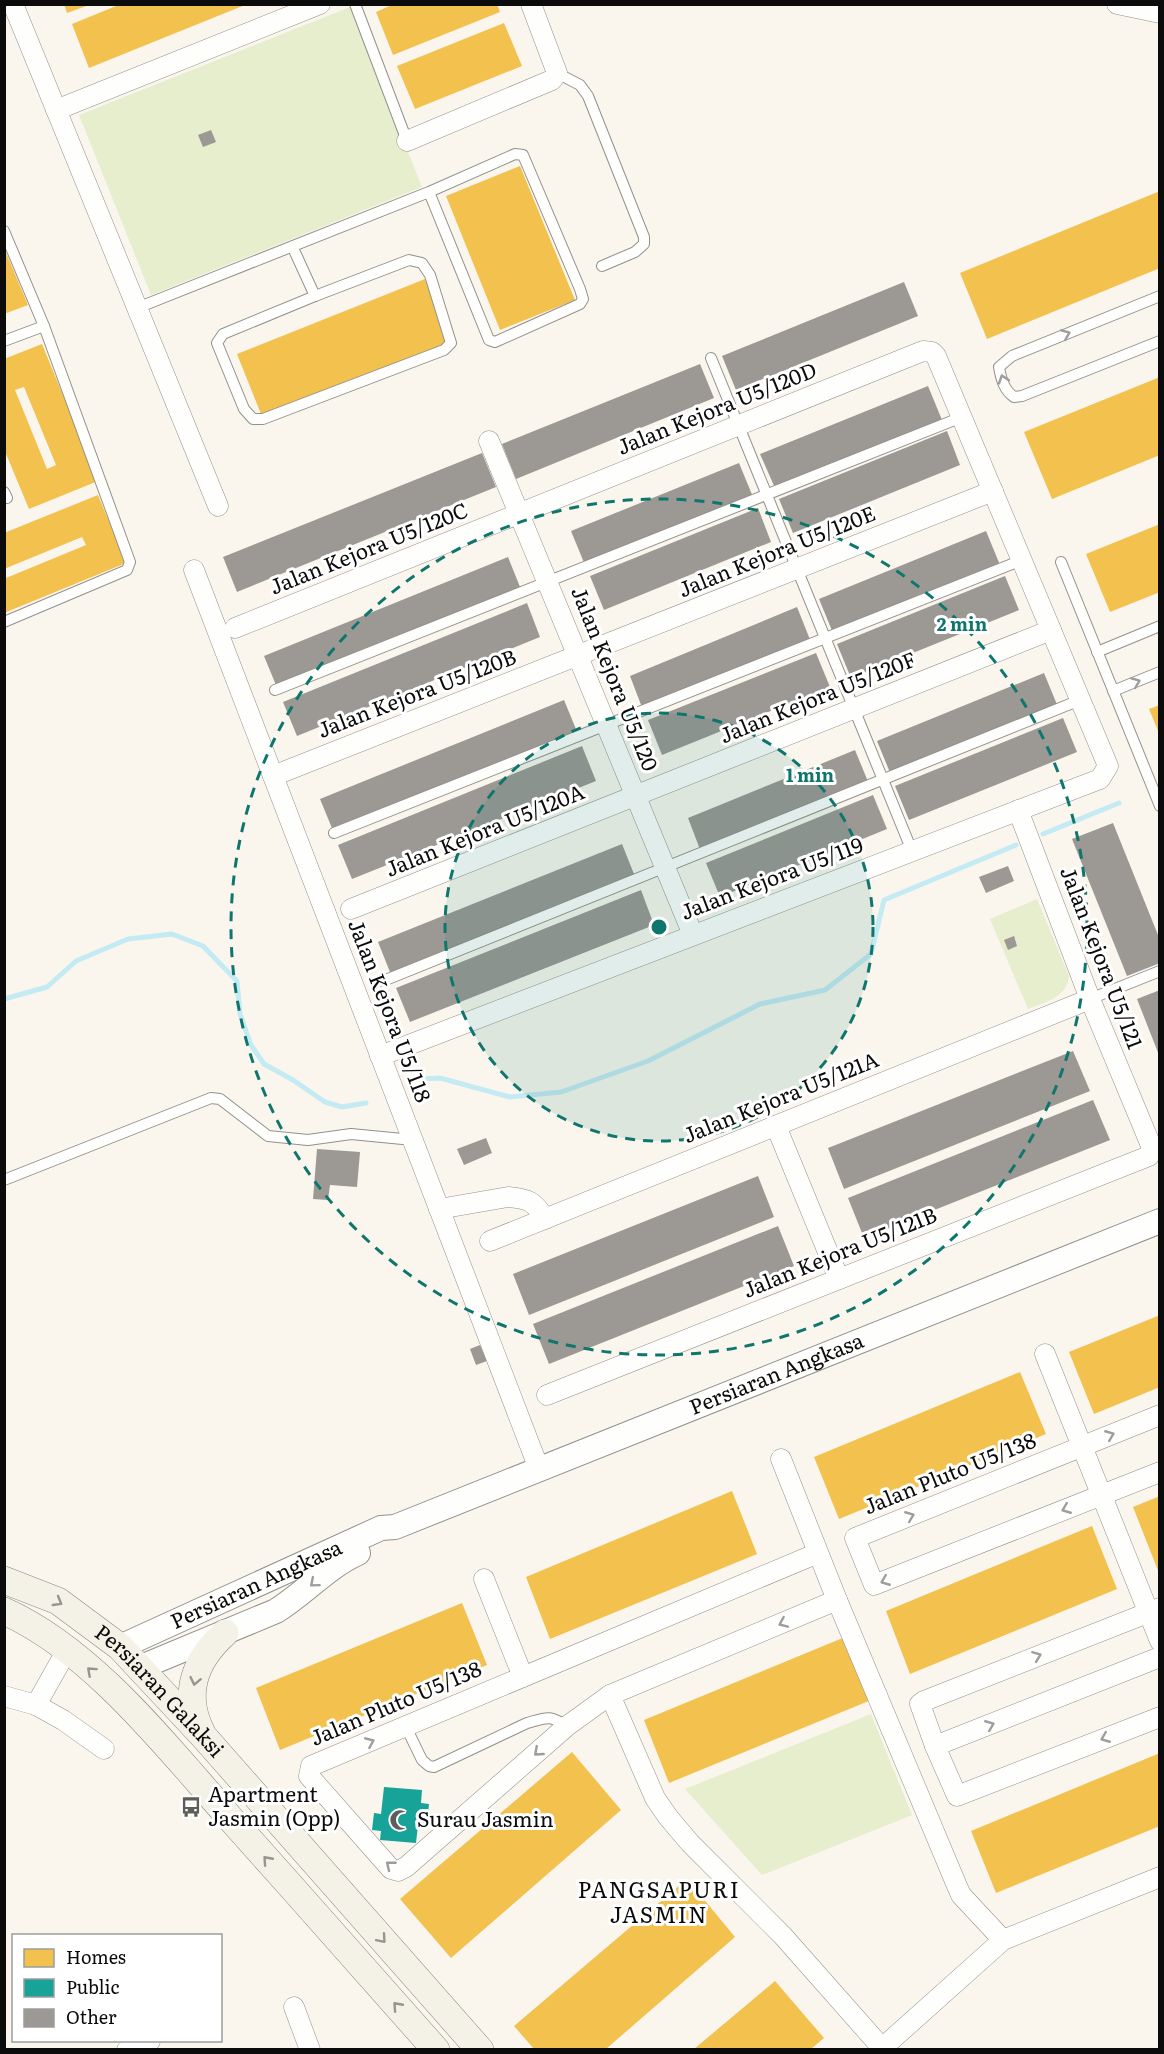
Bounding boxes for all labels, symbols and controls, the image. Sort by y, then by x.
one-way arrow [1060,329,1071,341]
street label: Jalan Kejora U5/120D [612,352,821,461]
one-way arrow [998,374,1010,385]
street label: Jalan Kejora U5/120C [264,493,472,601]
street label: Jalan Kejora U5/120E [673,496,879,603]
street label: Jalan Kejora U5/120 [565,581,668,775]
text: 2 min [937,610,988,637]
street label: Jalan Kejora U5/120B [312,639,520,744]
street label: Jalan Kejora U5/120F [714,642,920,749]
one-way arrow [1130,677,1141,689]
text: 1 min [786,761,835,788]
street label: Jalan Kejora U5/120A [380,774,589,883]
street label: Jalan Kejora U5/119 [675,828,867,926]
street label: Jalan Kejora U5/121 [1054,861,1153,1053]
street label: Jalan Kejora U5/118 [342,914,441,1106]
centre of rings [649,917,669,937]
street label: Jalan Kejora U5/121A [678,1042,883,1149]
street label: Jalan Kejora U5/121B [737,1198,941,1304]
street label: Persiaran Angkasa [684,1323,868,1421]
street label: Jalan Pluto U5/138 [858,1423,1040,1520]
one-way arrow [1104,1430,1115,1442]
one-way arrow [1061,1502,1072,1514]
one-way arrow [903,1511,914,1523]
street label: Persiaran Angkasa [165,1530,347,1635]
one-way arrow [880,1574,891,1586]
one-way arrow [310,1576,321,1587]
one-way arrow [52,1595,62,1607]
one-way arrow [778,1615,789,1627]
street label: Persiaran Galaksi [89,1616,233,1763]
one-way arrow [1031,1651,1042,1663]
street label: Jalan Pluto U5/138 [304,1652,486,1752]
one-way arrow [88,1667,98,1678]
one-way arrow [189,1675,202,1685]
one-way arrow [984,1720,995,1732]
one-way arrow [1100,1731,1111,1743]
one-way arrow [364,1737,375,1749]
one-way arrow [534,1745,545,1756]
place label: Apartment Jasmin (Opp) [208,1777,341,1832]
bus stop icon: Apartment Jasmin (Opp) [179,1795,203,1819]
place label: Surau Jasmin [417,1802,554,1833]
mosque icon: Surau Jasmin [388,1808,412,1832]
one-way arrow [263,1856,274,1867]
one-way arrow [386,1861,397,1872]
district label: PANGSAPURI JASMIN [578,1872,740,1930]
one-way arrow [375,1932,386,1943]
legend [12,1934,222,2042]
text: Homes [66,1943,126,1970]
text: Public [66,1973,120,2000]
one-way arrow [393,2002,404,2013]
text: Other [66,2003,117,2030]

